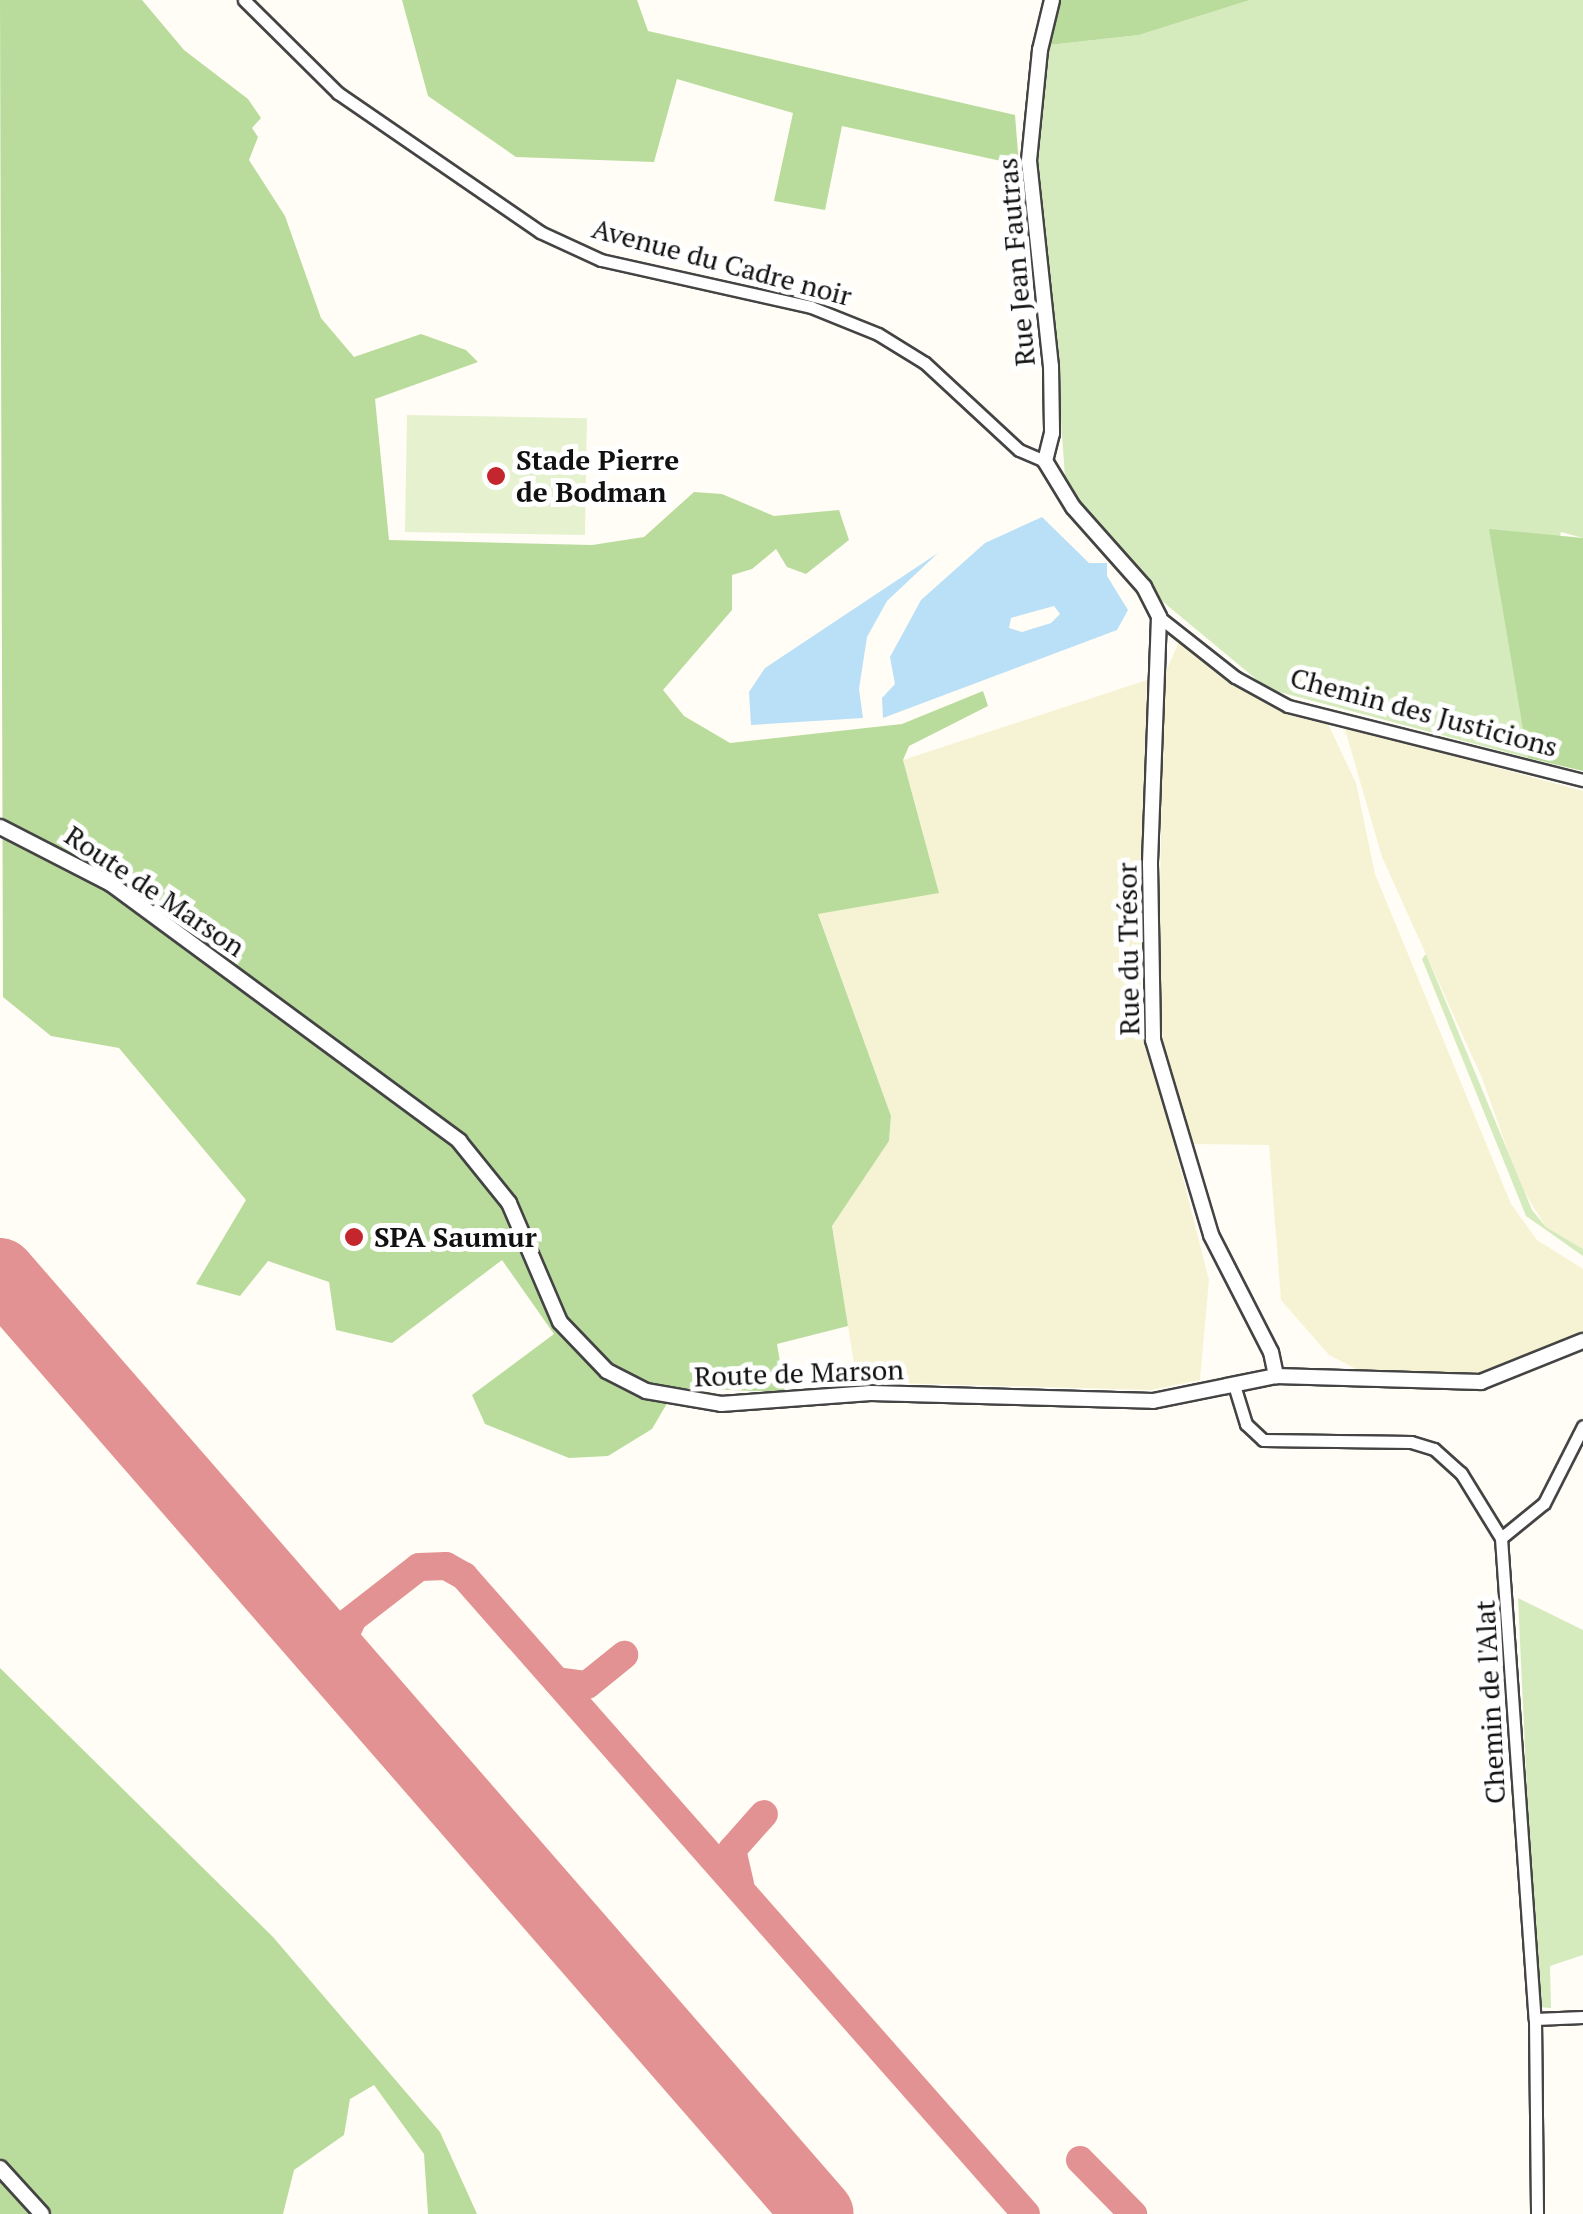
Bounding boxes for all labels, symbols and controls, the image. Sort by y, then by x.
street label: Rue Jean Fautras [990,157,1042,367]
street label: Avenue du Cadre noir [588,211,856,313]
place label: Stade Pierre de Bodman [516,443,679,509]
marker: Stade Pierre de Bodman [485,465,507,487]
street label: Chemin des Justicions [1287,660,1561,764]
street label: Route de Marson [59,818,251,964]
street label: Rue du Trésor [1110,862,1146,1036]
place label: SPA Saumur [374,1220,537,1254]
marker: SPA Saumur [343,1226,365,1248]
street label: Route de Marson [693,1353,905,1393]
street label: Chemin de l'Alat [1468,1599,1512,1805]

